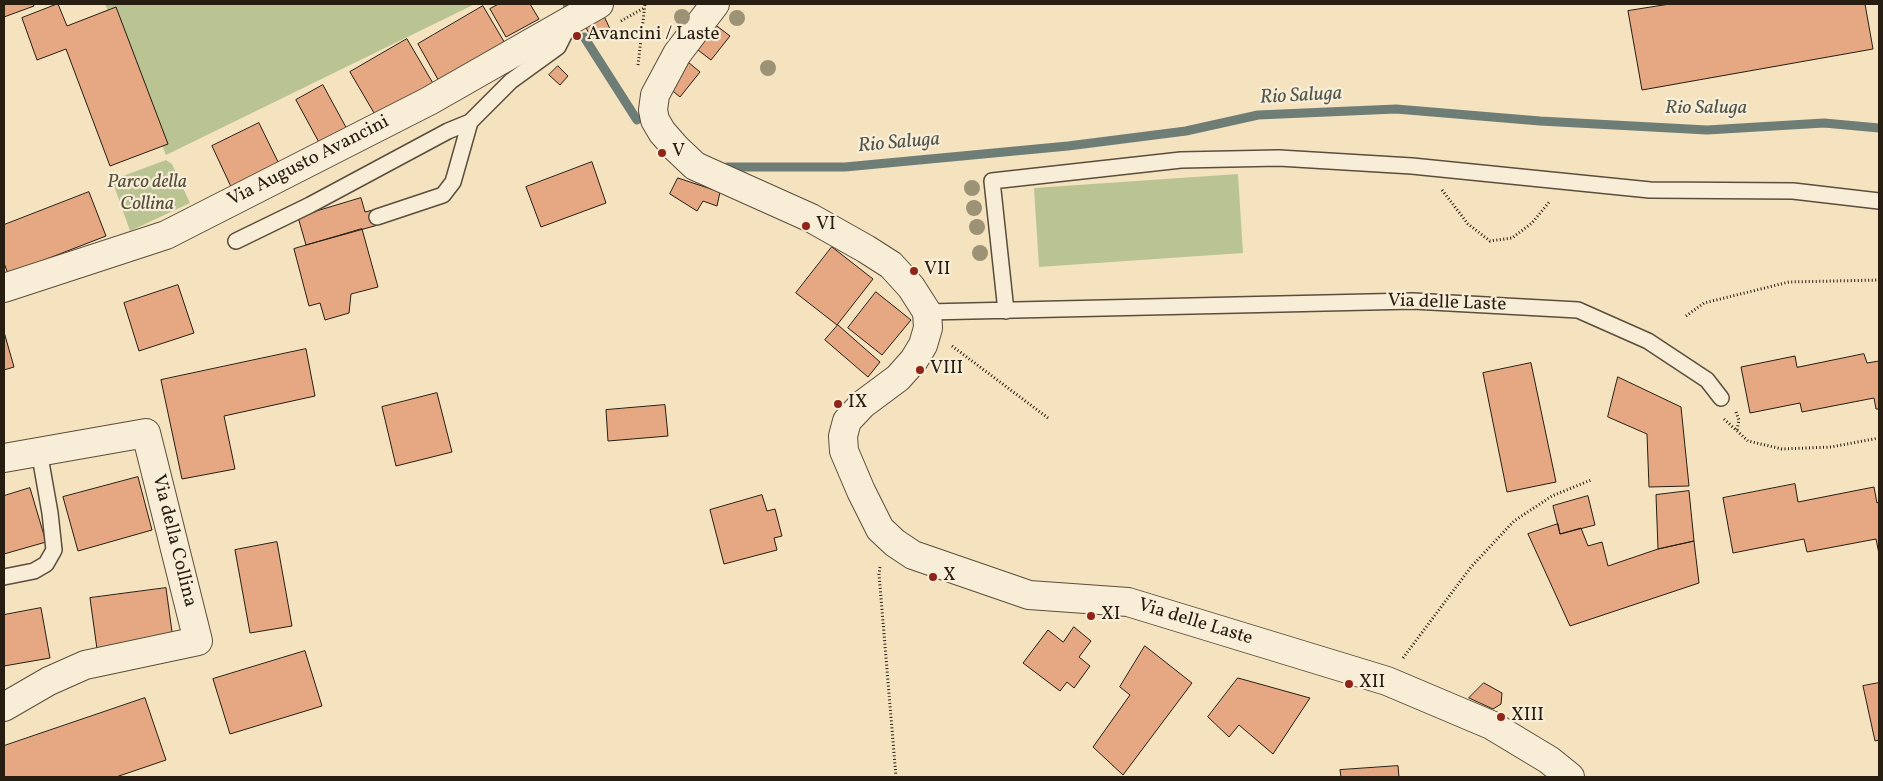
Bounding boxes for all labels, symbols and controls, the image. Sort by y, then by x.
place label: Avancini / Laste [587,25,720,47]
marker: Avancini / Laste [571,30,583,42]
water label: Rio Saluga [1259,83,1343,111]
water label: Rio Saluga [1665,97,1747,121]
street label: Via Augusto Avancini [224,111,394,213]
water label: Rio Saluga [857,128,941,160]
place label: V [672,142,685,164]
marker: V [656,147,668,159]
park label: Parco della Collina [107,173,187,217]
place label: VI [816,215,836,237]
marker: VI [800,220,812,232]
place label: VII [924,260,950,282]
marker: VII [908,265,920,277]
street label: Via delle Laste [1387,291,1507,317]
place label: VIII [930,359,963,381]
marker: VIII [914,364,926,376]
place label: IX [848,393,867,415]
marker: IX [832,398,844,410]
street label: Via della Collina [146,472,200,610]
place label: X [943,566,956,588]
marker: X [927,571,939,583]
street label: Via delle Laste [1135,595,1255,651]
place label: XI [1101,605,1120,627]
marker: XI [1085,610,1097,622]
place label: XII [1359,673,1385,695]
marker: XII [1343,678,1355,690]
place label: XIII [1511,706,1544,728]
marker: XIII [1495,711,1507,723]

